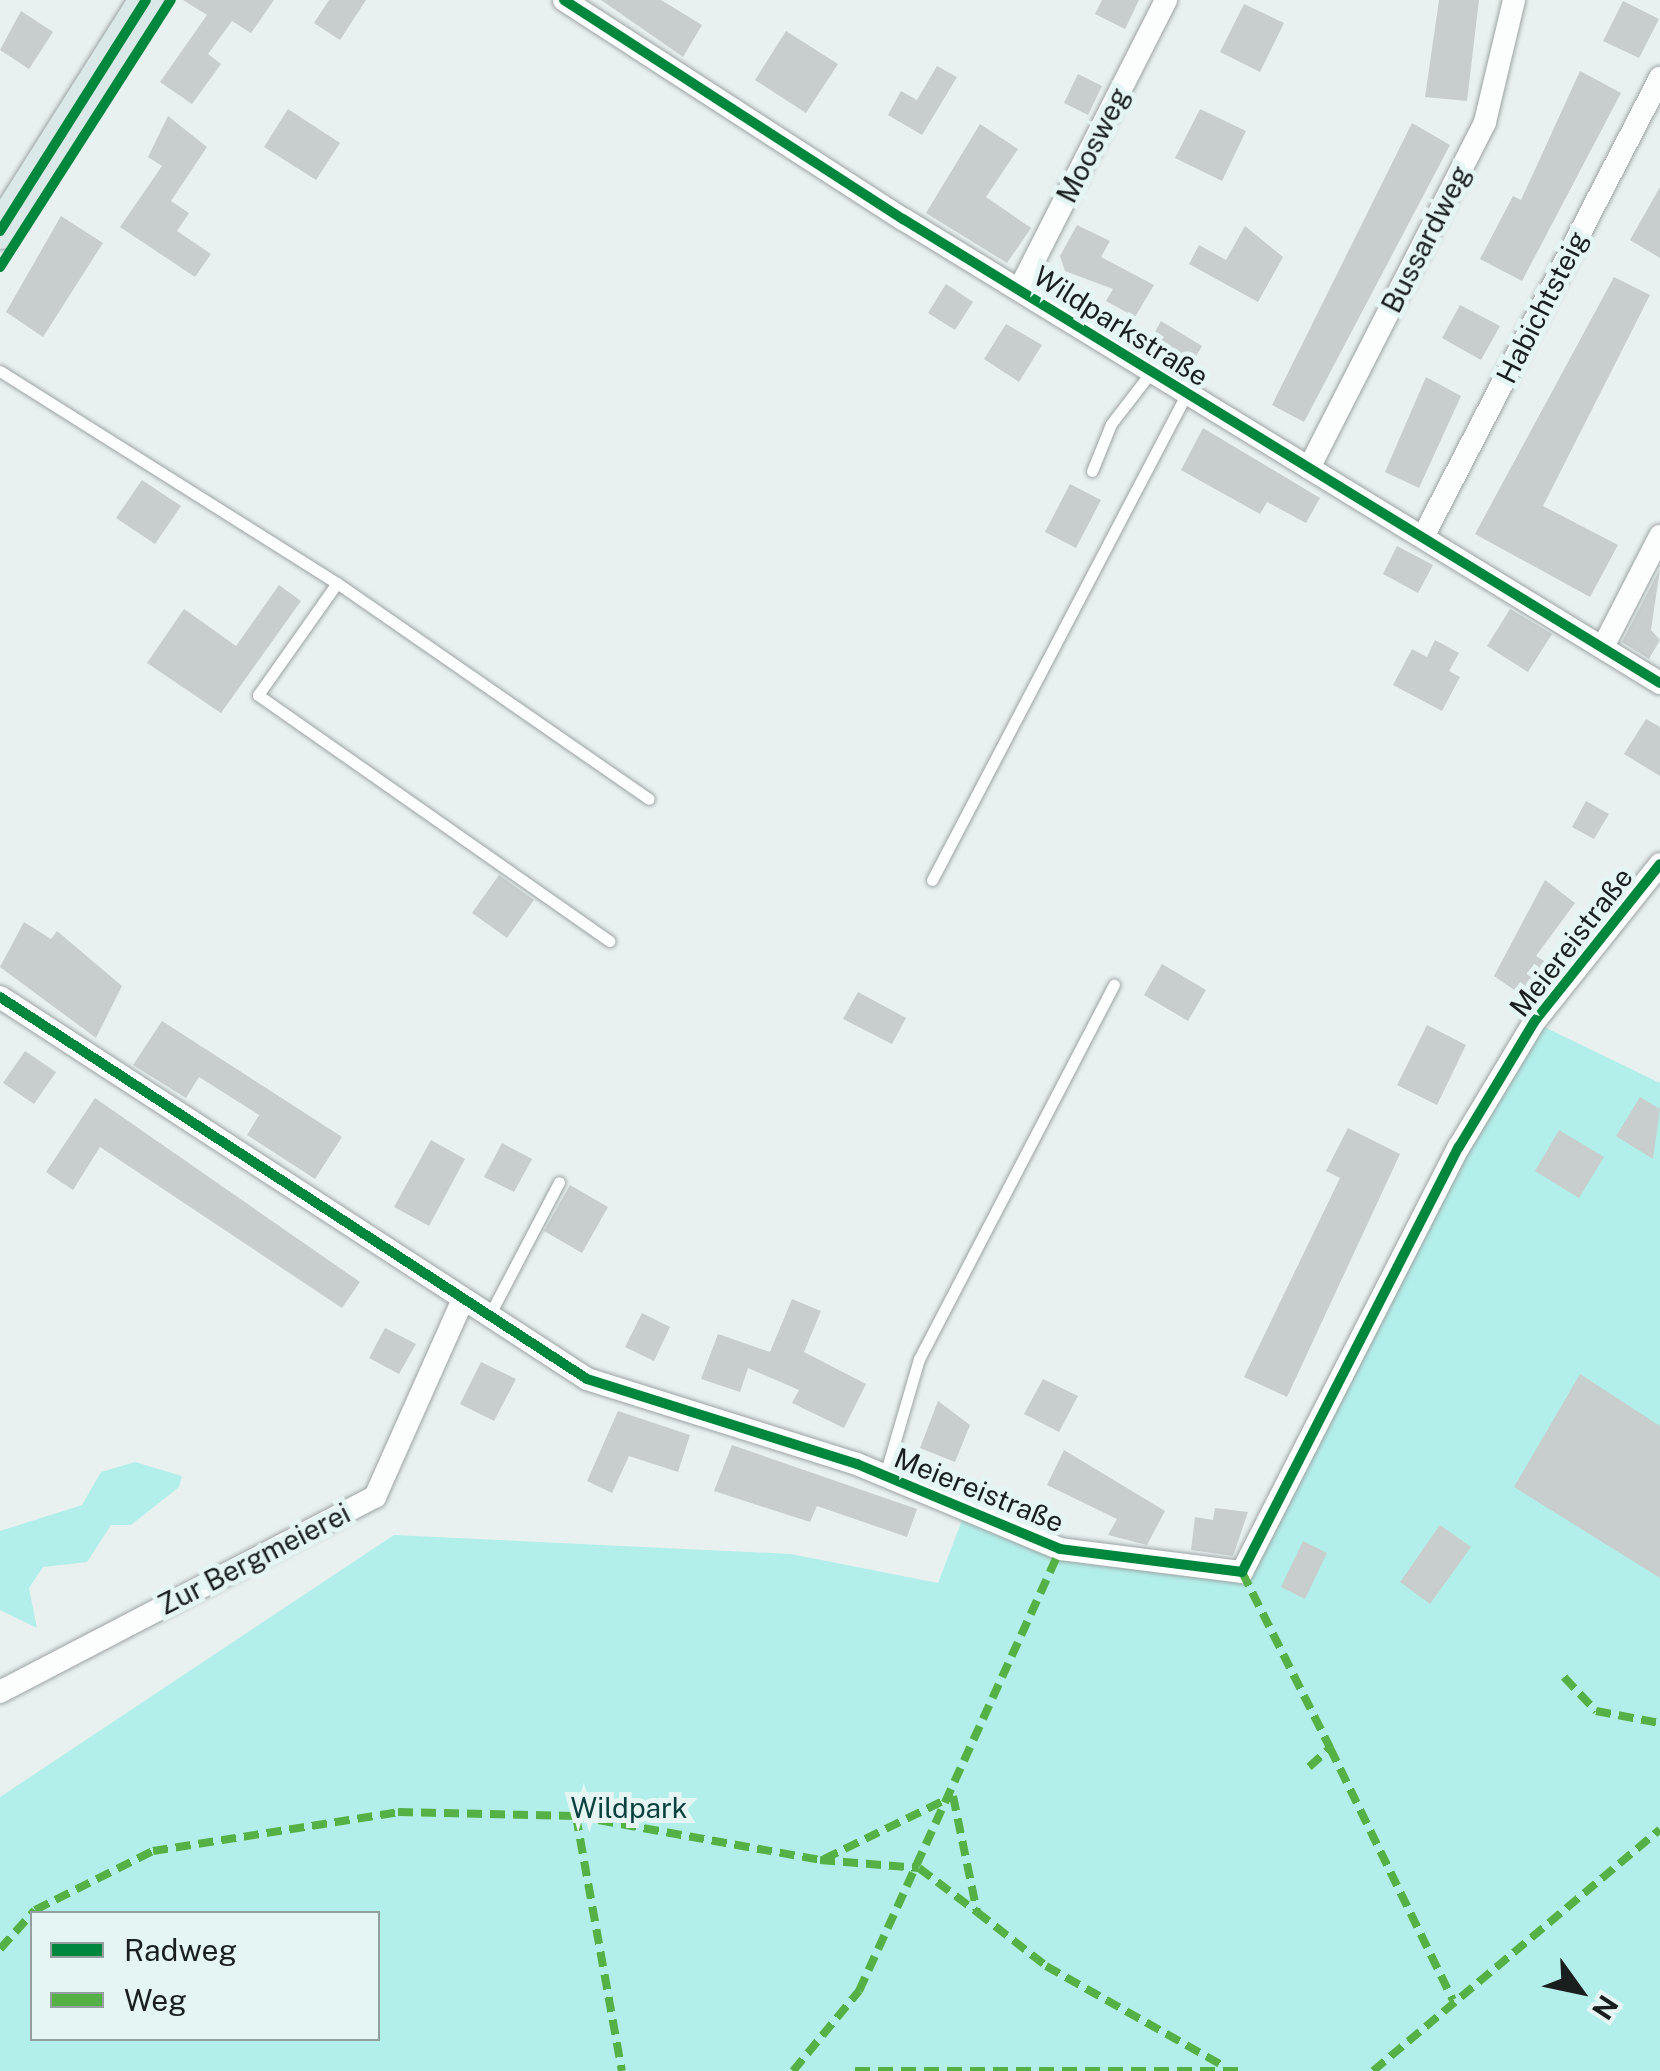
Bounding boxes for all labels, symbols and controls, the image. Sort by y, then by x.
street label: Moosweg [1050,82,1136,208]
street label: Bussardweg [1374,160,1478,318]
street label: Habichtsteig [1489,225,1595,389]
street label: Wildparkstraße [1027,259,1215,393]
street label: Meiereistraße [1502,861,1640,1023]
street label: Meiereistraße [889,1441,1069,1539]
street label: Zur Bergmeierei [152,1496,356,1622]
park label: Wildpark [570,1791,688,1825]
legend [30,1911,380,2041]
text: Radweg [124,1932,237,1968]
north arrow [1530,1941,1630,2041]
text: Weg [124,1982,187,2018]
text: N [1586,1989,1625,2026]

